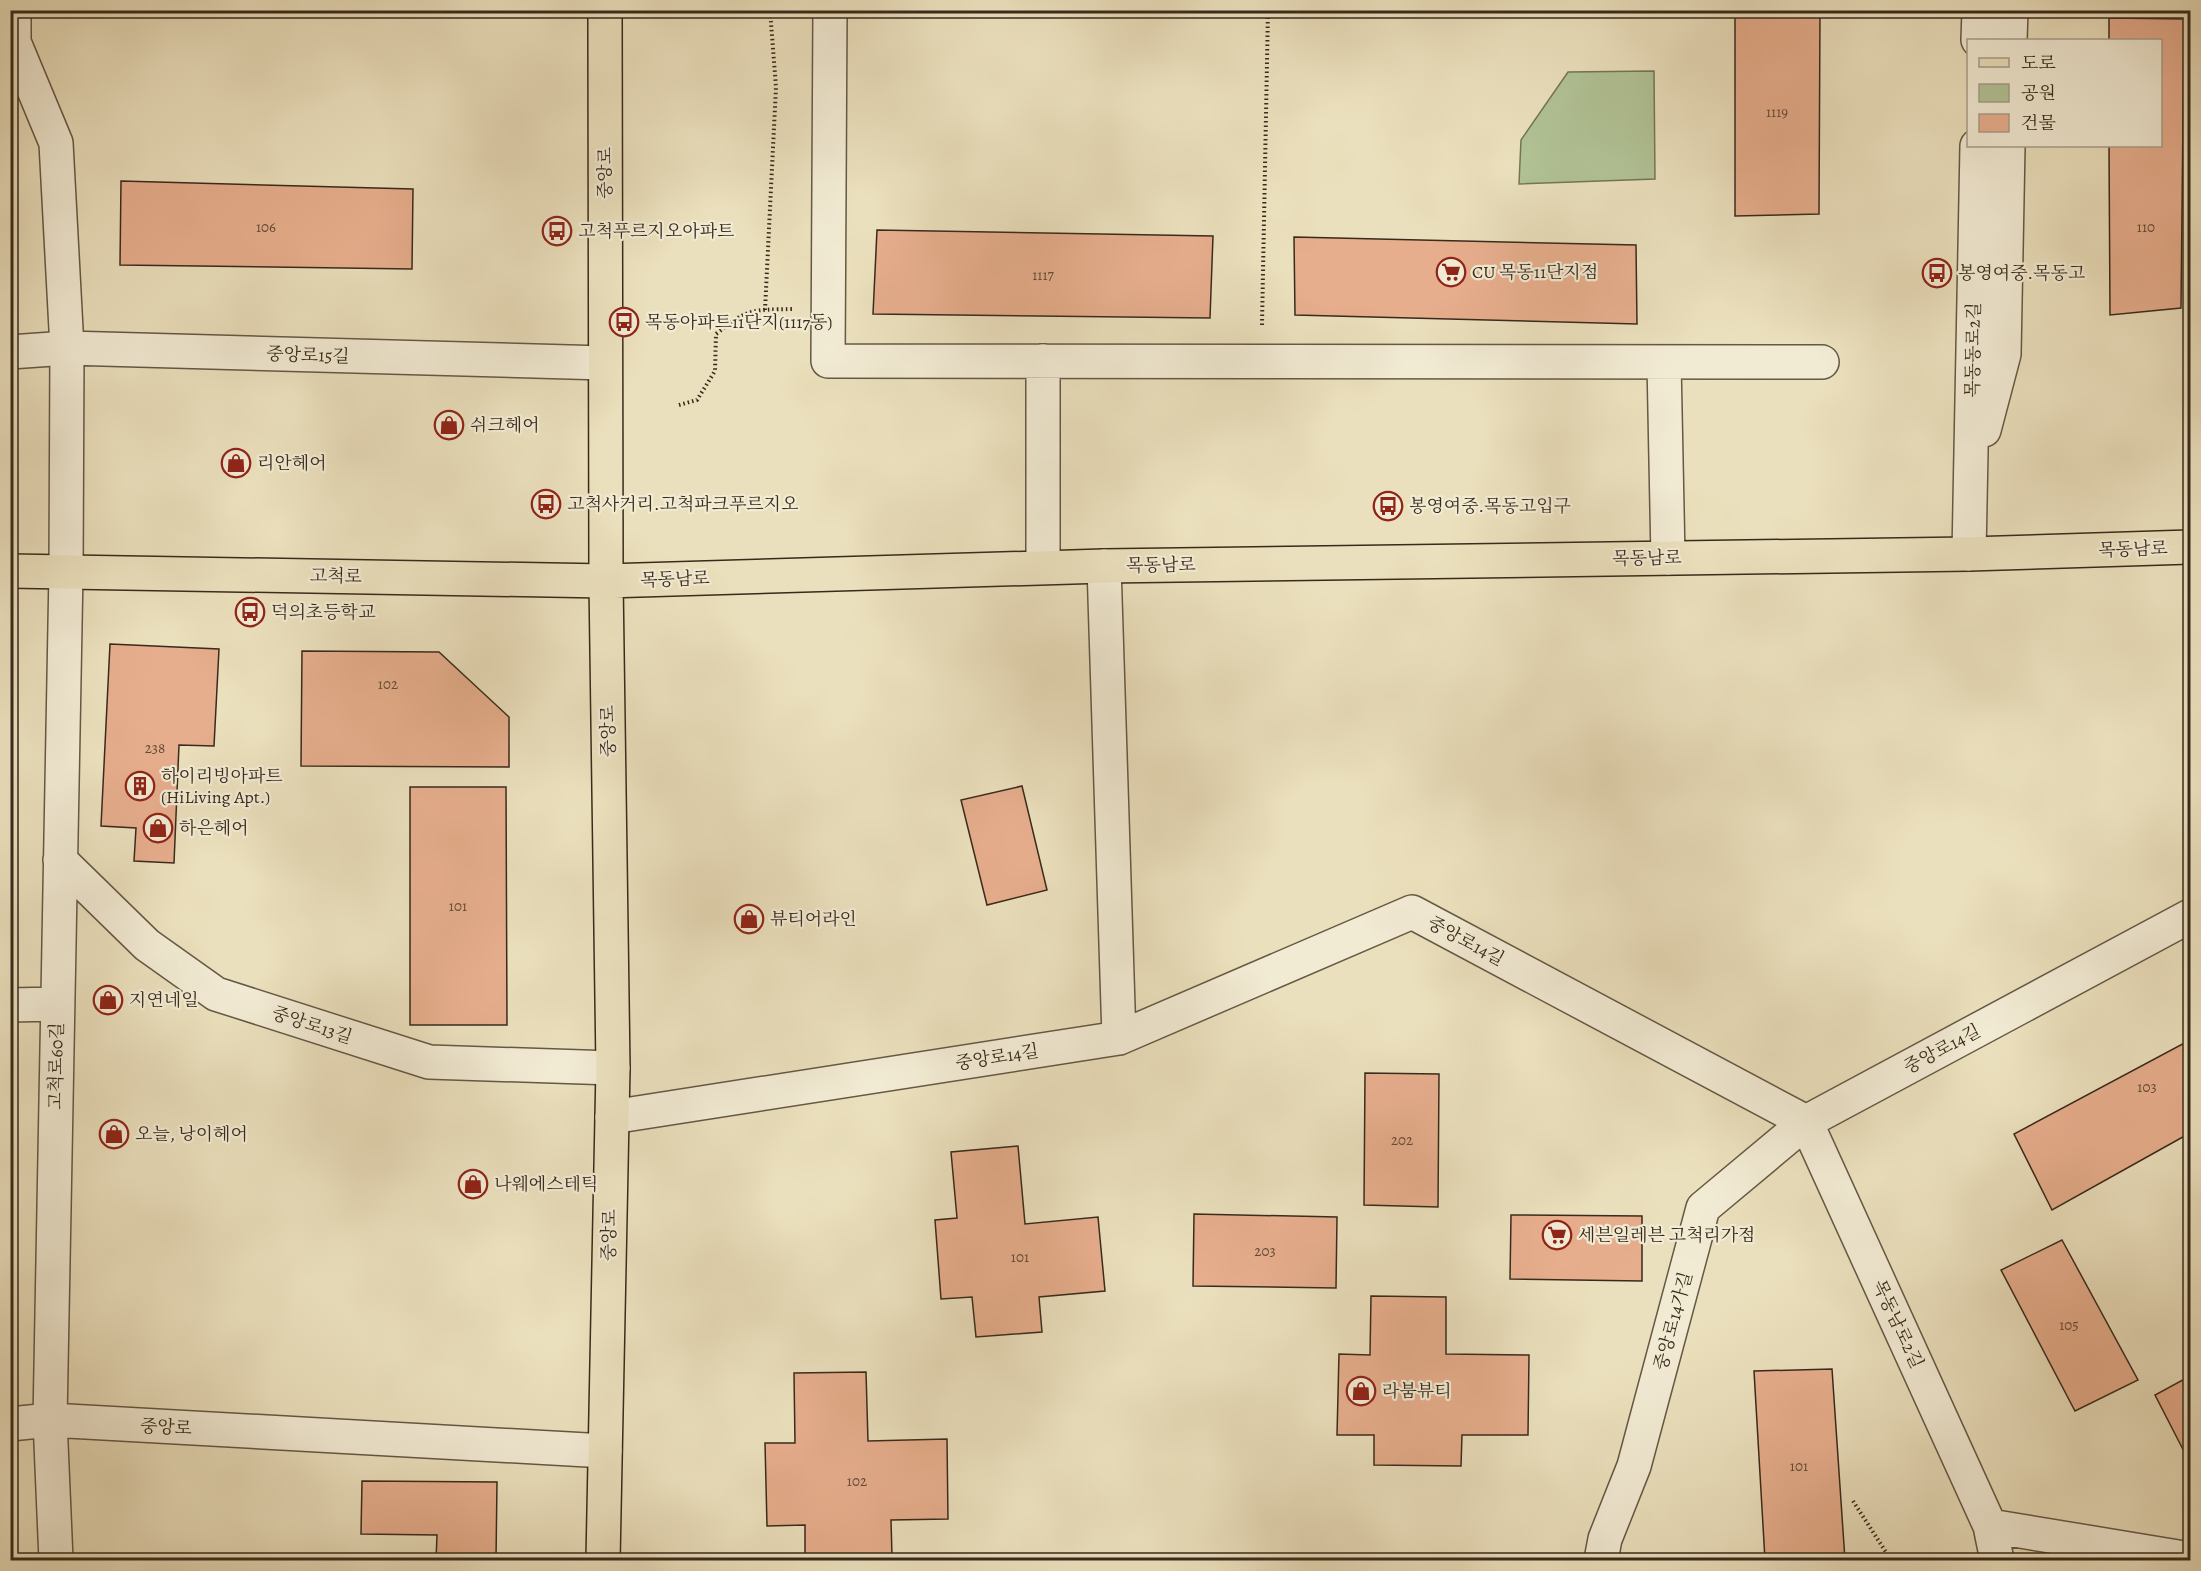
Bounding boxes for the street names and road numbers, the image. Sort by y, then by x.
street label: 중앙로 [593,147,617,199]
street label: 목동동로2길 [1960,302,1986,398]
street label: 중앙로15길 [266,342,350,368]
street label: 목동남로 [2098,536,2168,562]
street label: 목동남로 [1612,545,1682,571]
street label: 목동남로 [1126,552,1196,578]
street label: 고척로 [310,564,362,588]
street label: 목동남로 [640,566,710,592]
street label: 중앙로 [596,705,620,757]
street label: 중앙로14길 [1423,911,1509,971]
street label: 중앙로13길 [269,1001,355,1049]
street label: 중앙로14길 [1899,1019,1985,1079]
street label: 고척로60길 [43,1022,69,1110]
street label: 중앙로14길 [954,1039,1040,1075]
street label: 중앙로 [597,1209,621,1261]
street label: 중앙로14가길 [1648,1269,1698,1373]
street label: 목동남로2길 [1867,1276,1929,1372]
street label: 중앙로 [139,1414,193,1440]

